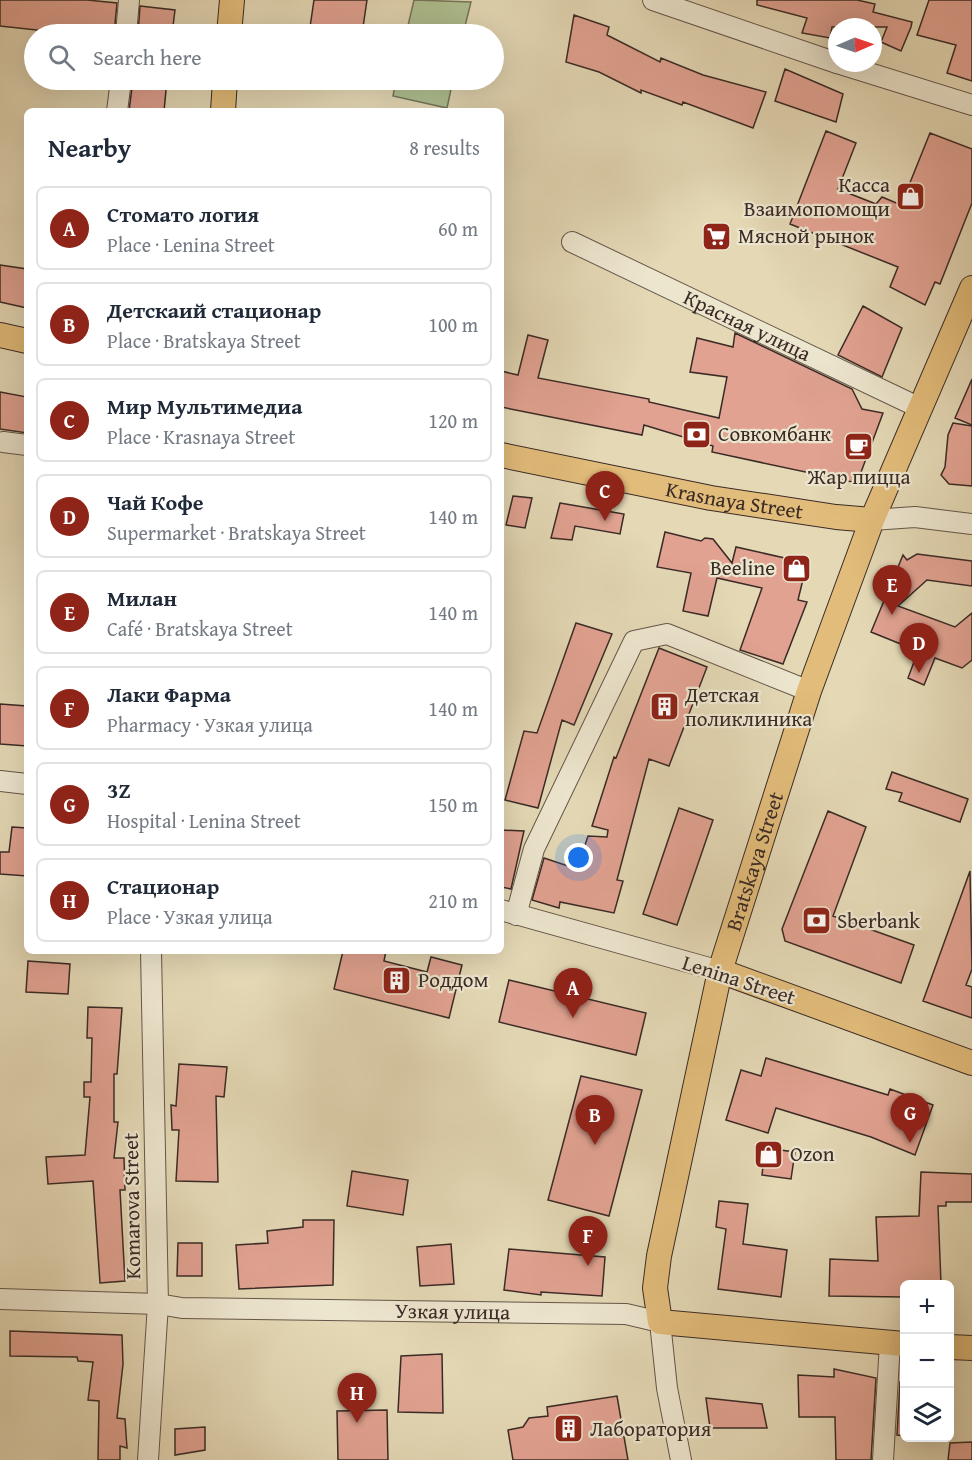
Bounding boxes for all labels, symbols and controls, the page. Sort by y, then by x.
north arrow [828,18,882,72]
search box [24,24,504,90]
icon: search [45,41,78,74]
text: Search here [93,41,202,73]
text: Nearby [48,128,131,167]
text: 8 results [409,133,480,162]
place label: Касса Взаимопомощи [744,169,890,224]
shop icon: Касса Взаимопомощи [895,181,927,213]
text: Стомато логия [107,198,259,230]
text: A [63,214,76,243]
text: 60 m [438,214,478,243]
supermarket icon: Мясной рынок [701,220,733,252]
place label: Мясной рынок [738,220,874,251]
text: Place · Lenina Street [107,230,275,259]
street label: Красная улица [678,281,816,369]
text: Детскаий стационар [107,294,321,326]
text: B [63,310,76,339]
text: 100 m [428,310,478,339]
text: Place · Bratskaya Street [107,326,301,355]
text: Мир Мультимедиа [107,390,302,422]
text: C [64,406,75,435]
text: 120 m [428,406,478,435]
bank icon: Совкомбанк [681,418,713,450]
place label: Совкомбанк [718,418,831,449]
text: Place · Krasnaya Street [107,422,295,451]
cafe icon: Жар пицца [843,430,875,462]
place label: Жар пицца [807,461,910,492]
pin: C [586,472,624,521]
street label: Krasnaya Street [663,473,806,527]
text: Чай Кофе [107,486,204,518]
text: D [63,502,76,531]
text: 140 m [428,502,478,531]
text: Supermarket · Bratskaya Street [107,518,366,547]
place label: Beeline [710,552,775,583]
shop icon: Beeline [780,552,812,584]
pin: E [872,566,912,615]
text: Милан [107,582,177,614]
text: E [64,598,75,627]
text: 140 m [428,598,478,627]
text: Café · Bratskaya Street [107,614,293,643]
pin: D [900,624,938,673]
text: Лаки Фарма [107,678,231,710]
place label: Детская поликлиника [684,679,812,734]
building icon: Детская поликлиника [648,691,680,723]
text: F [64,694,75,723]
text: 140 m [428,694,478,723]
text: Pharmacy · Узкая улица [107,710,313,739]
text: 3Z [107,774,131,806]
street label: Bratskaya Street [718,787,791,935]
text: G [63,790,76,819]
text: 150 m [428,790,478,819]
text: Hospital · Lenina Street [107,806,301,835]
your location [564,843,593,872]
text: Стационар [107,870,219,902]
text: H [63,886,76,915]
text: 210 m [428,886,478,915]
text: Place · Узкая улица [107,902,273,931]
bank icon: Sberbank [800,905,832,937]
place label: Sberbank [837,905,920,936]
street label: Lenina Street [679,947,800,1013]
building icon: Роддом [381,964,413,996]
place label: Роддом [418,964,489,995]
pin: A [554,968,592,1018]
pin: G [890,1094,930,1143]
pin: B [576,1096,614,1145]
street label: Komarova Street [115,1132,148,1280]
shop icon: Ozon [753,1138,785,1170]
place label: Ozon [790,1138,835,1169]
pin: F [568,1216,608,1266]
map controls [900,1280,954,1442]
button: + [900,1280,954,1334]
street label: Узкая улица [395,1295,510,1327]
button: − [900,1334,954,1388]
pin: H [338,1374,376,1423]
button: layers [900,1388,954,1442]
building icon: Лаборатория [553,1413,585,1445]
place label: Лаборатория [590,1413,712,1444]

